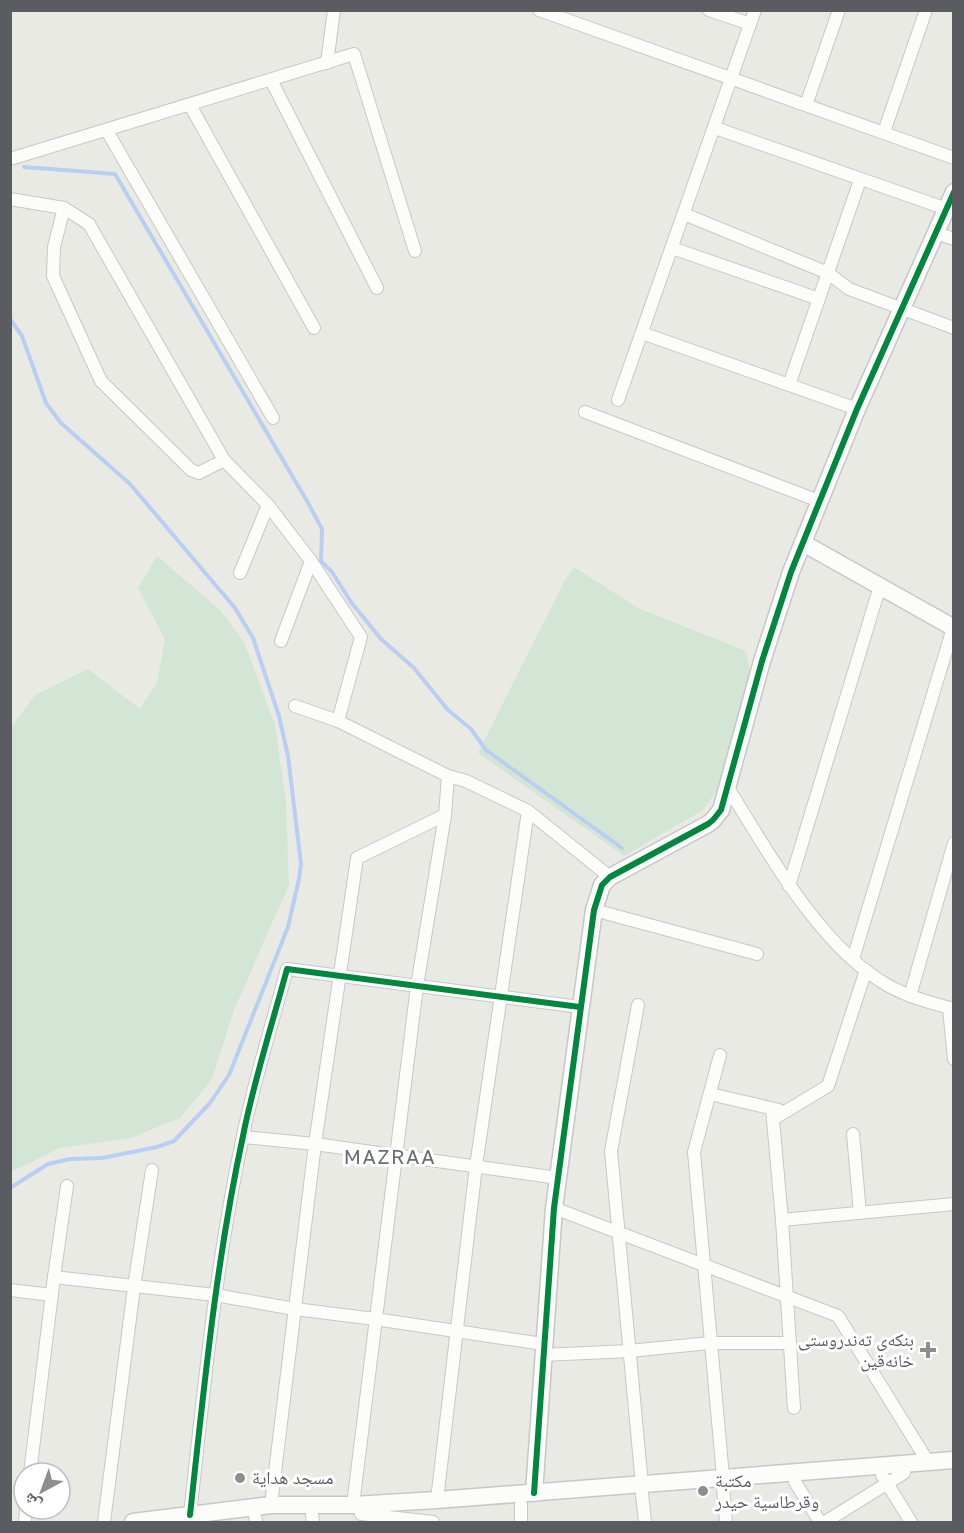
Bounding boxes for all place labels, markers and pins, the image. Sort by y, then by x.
place label: بنکەی تەندروستی خانەقین [798,1328,914,1372]
marker: بنکەی تەندروستی خانەقین [919,1341,937,1359]
place label: مسجد هداية [252,1466,333,1488]
place label: مكتبة وقرطاسية حيدر [714,1469,819,1512]
marker: مسجد هداية [233,1471,247,1485]
marker: مكتبة وقرطاسية حيدر [696,1484,710,1498]

